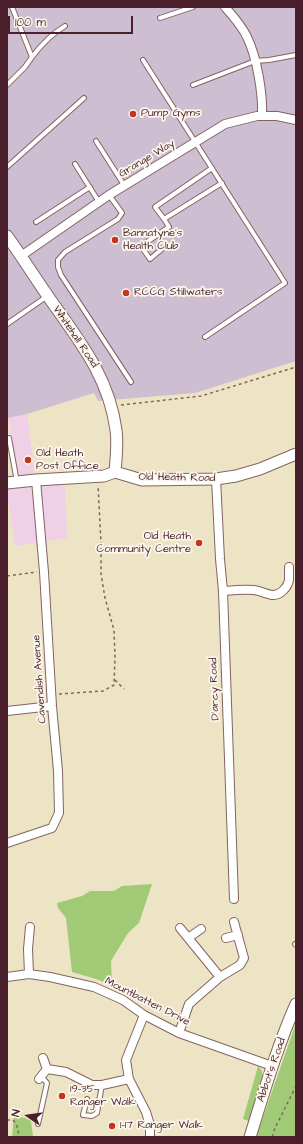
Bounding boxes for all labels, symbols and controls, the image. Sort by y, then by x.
scale bar [10,8,135,34]
text: 100 m [15,14,46,31]
place label: Pump Gyms [141,107,200,121]
marker: Pump Gyms [128,109,138,119]
street label: Grange Way [117,137,177,181]
place label: Bannatyne's Health Club [123,227,182,253]
marker: Bannatyne's Health Club [110,235,120,245]
place label: RCCG Stillwaters [134,286,223,300]
marker: RCCG Stillwaters [121,288,131,298]
street label: Whitehall Road [49,303,101,371]
place label: Old Heath Post Office [36,447,99,473]
marker: Old Heath Post Office [23,455,33,465]
street label: Old Heath Road [138,471,216,485]
place label: Old Heath Community Centre [97,530,191,556]
marker: Old Heath Community Centre [194,538,204,548]
street label: Cavendish Avenue [30,634,50,724]
street label: D'arcy Road [207,657,223,721]
street label: Mountbatten Drive [102,975,192,1029]
street label: Abbot's Road [255,1036,289,1104]
place label: 19-35 Ranger Walk [70,1083,135,1109]
marker: 19-35 Ranger Walk [57,1091,67,1101]
north arrow [8,1096,48,1136]
text: N [8,1108,24,1118]
place label: 1-17 Ranger Walk [120,1119,203,1133]
marker: 1-17 Ranger Walk [107,1121,117,1131]

